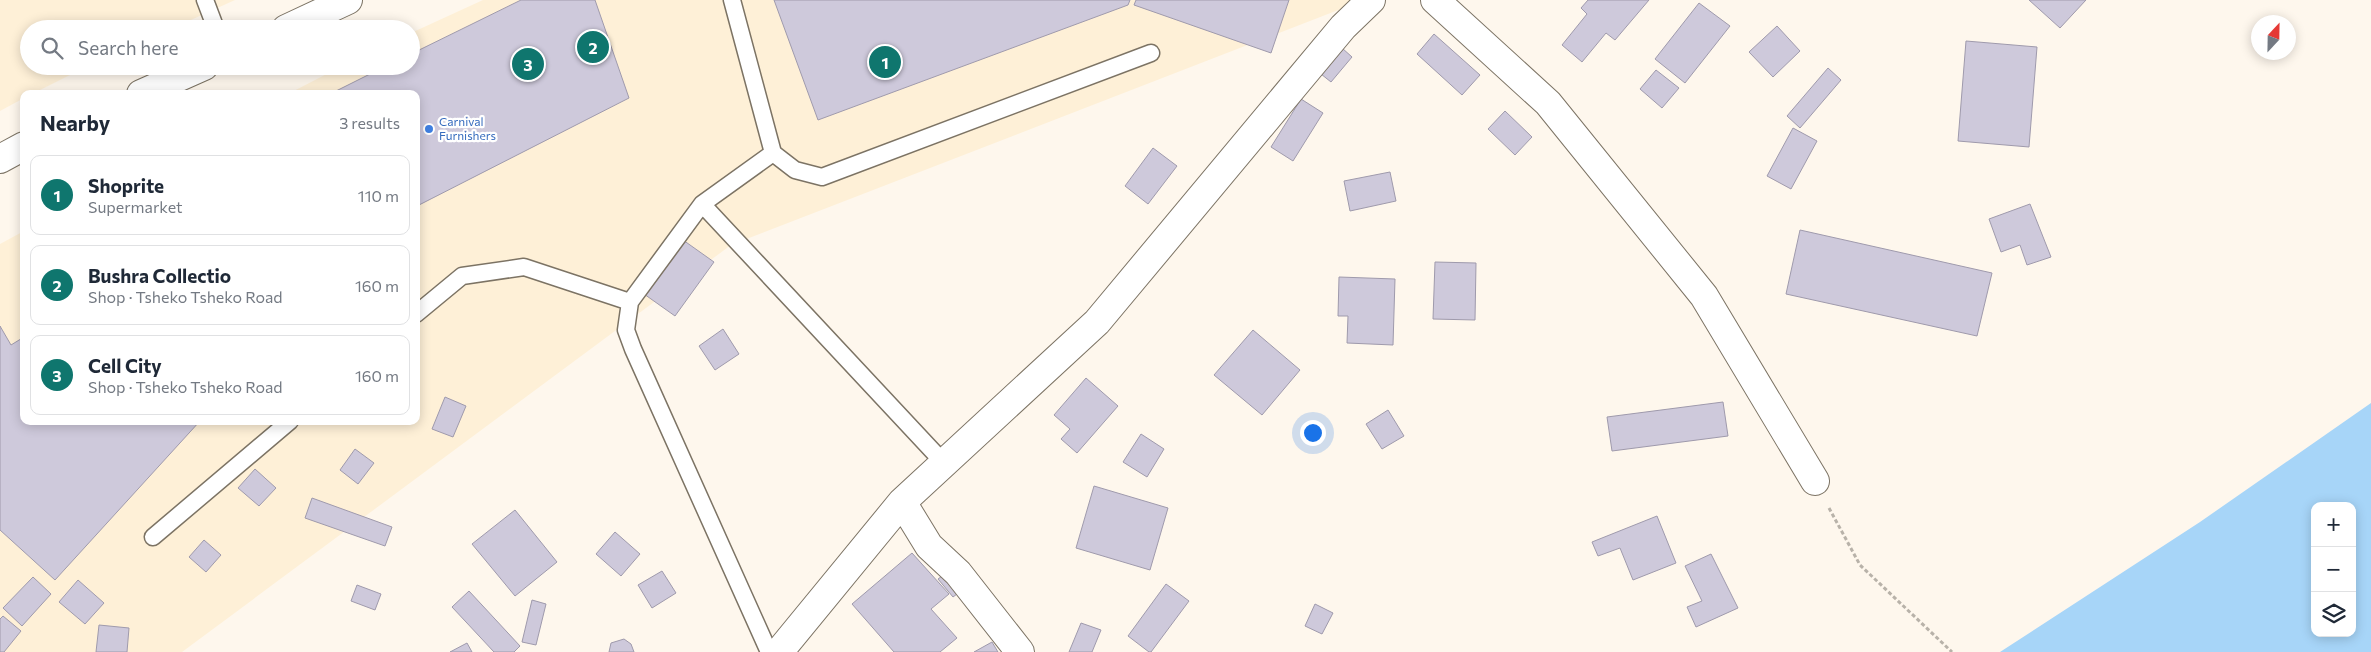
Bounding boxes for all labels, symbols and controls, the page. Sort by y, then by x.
north arrow [2251,15,2296,60]
search box [20,20,420,75]
pin: 2 [577,28,609,66]
icon: search [38,34,66,62]
text: Search here [78,36,178,59]
pin: 1 [869,43,901,81]
pin: 3 [512,45,544,83]
text: Nearby [40,110,110,135]
text: 3 results [339,113,400,132]
place label: Carnival Furnishers [439,114,496,142]
marker: Carnival Furnishers [423,123,435,135]
text: Shoprite [88,174,164,197]
text: 1 [53,186,61,205]
text: 110 m [358,186,399,205]
text: Supermarket [88,197,183,216]
text: Bushra Collectio [88,264,231,287]
text: 2 [52,276,62,295]
text: 160 m [355,276,399,295]
text: Shop · Tsheko Tsheko Road [88,287,283,306]
text: Cell City [88,354,162,377]
text: 3 [52,366,62,385]
text: 160 m [355,366,399,385]
text: Shop · Tsheko Tsheko Road [88,377,283,396]
your location [1300,420,1326,446]
map controls [2311,502,2356,637]
button: + [2311,502,2356,547]
button: − [2311,547,2356,592]
button: layers [2311,592,2356,637]

